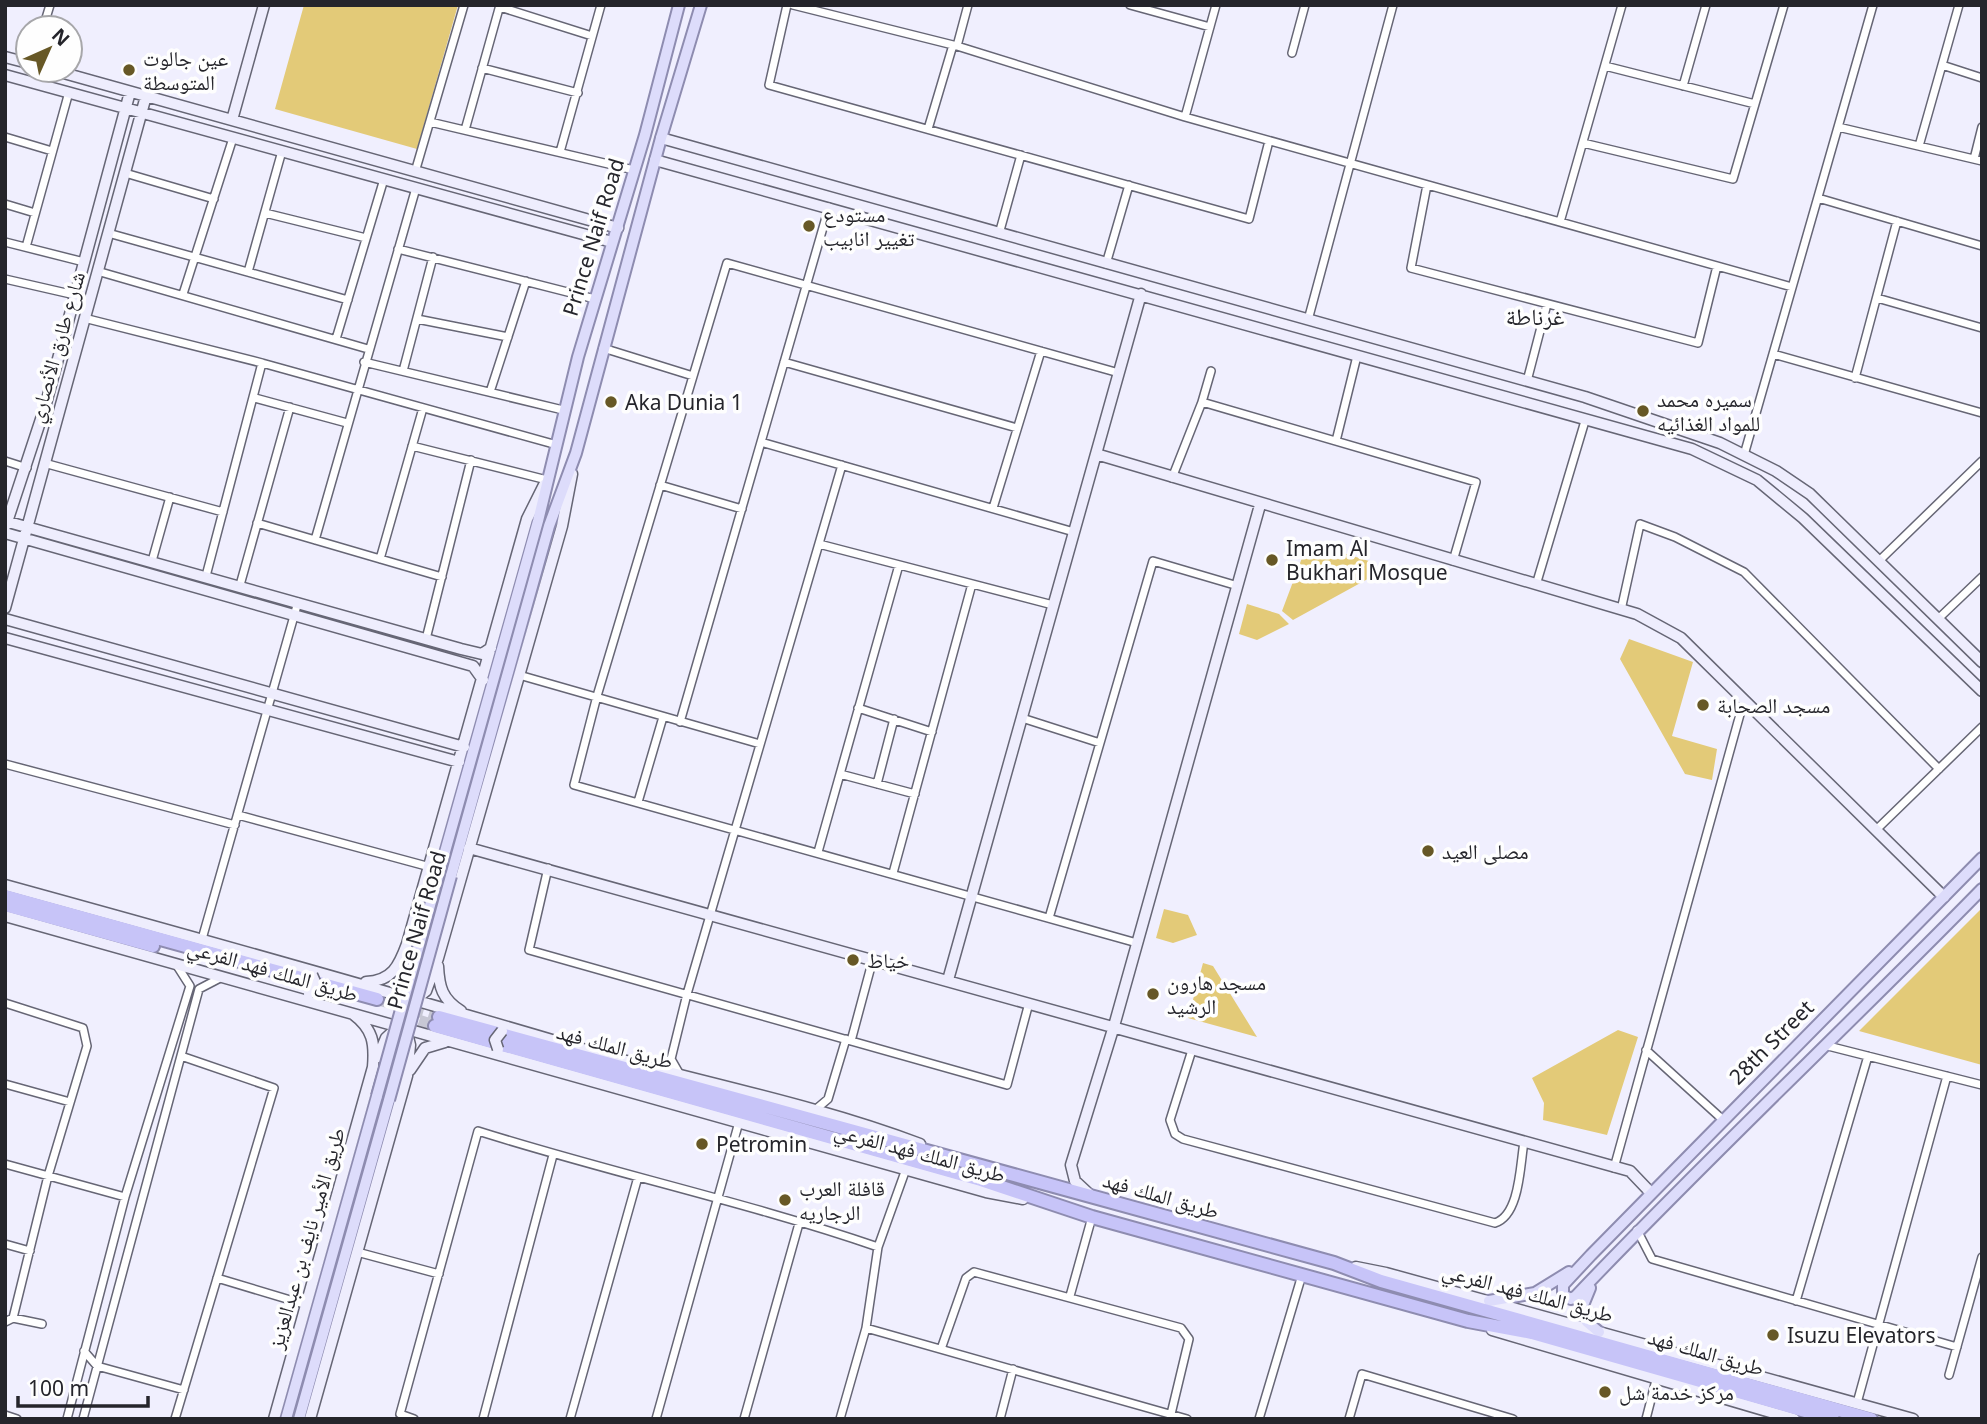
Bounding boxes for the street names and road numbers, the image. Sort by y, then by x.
street label: Prince Naif Road [556,155,630,319]
street label: شارع طارق الأنصاري [21,268,94,427]
street label: Prince Naif Road [380,848,452,1012]
street label: طريق الملك فهد الفرعي [184,932,361,1011]
street label: 28th Street [1723,993,1820,1090]
street label: طريق الملك فهد [554,1017,676,1075]
street label: طريق الملك فهد الفرعي [831,1116,1009,1192]
street label: طريق الأمير نايف بن عبدالعزيز [261,1124,351,1353]
street label: طريق الملك فهد [1100,1165,1222,1225]
street label: طريق الملك فهد الفرعي [1439,1256,1617,1332]
street label: طريق الملك فهد [1645,1322,1767,1382]

